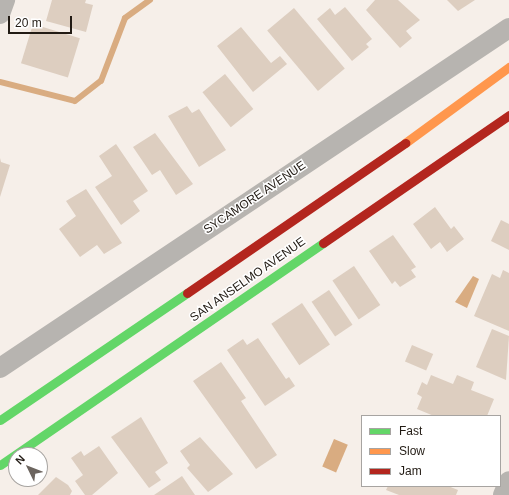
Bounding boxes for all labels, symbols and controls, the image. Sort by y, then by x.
scale bar [10,8,74,34]
text: 20 m [15,16,42,30]
street label: SYCAMORE AVENUE [201,158,309,238]
street label: SAN ANSELMO AVENUE [187,234,309,326]
legend [361,415,501,487]
text: Fast [399,424,422,438]
text: Slow [399,444,425,458]
north arrow [8,447,48,487]
text: N [13,453,27,467]
text: Jam [399,464,422,478]

